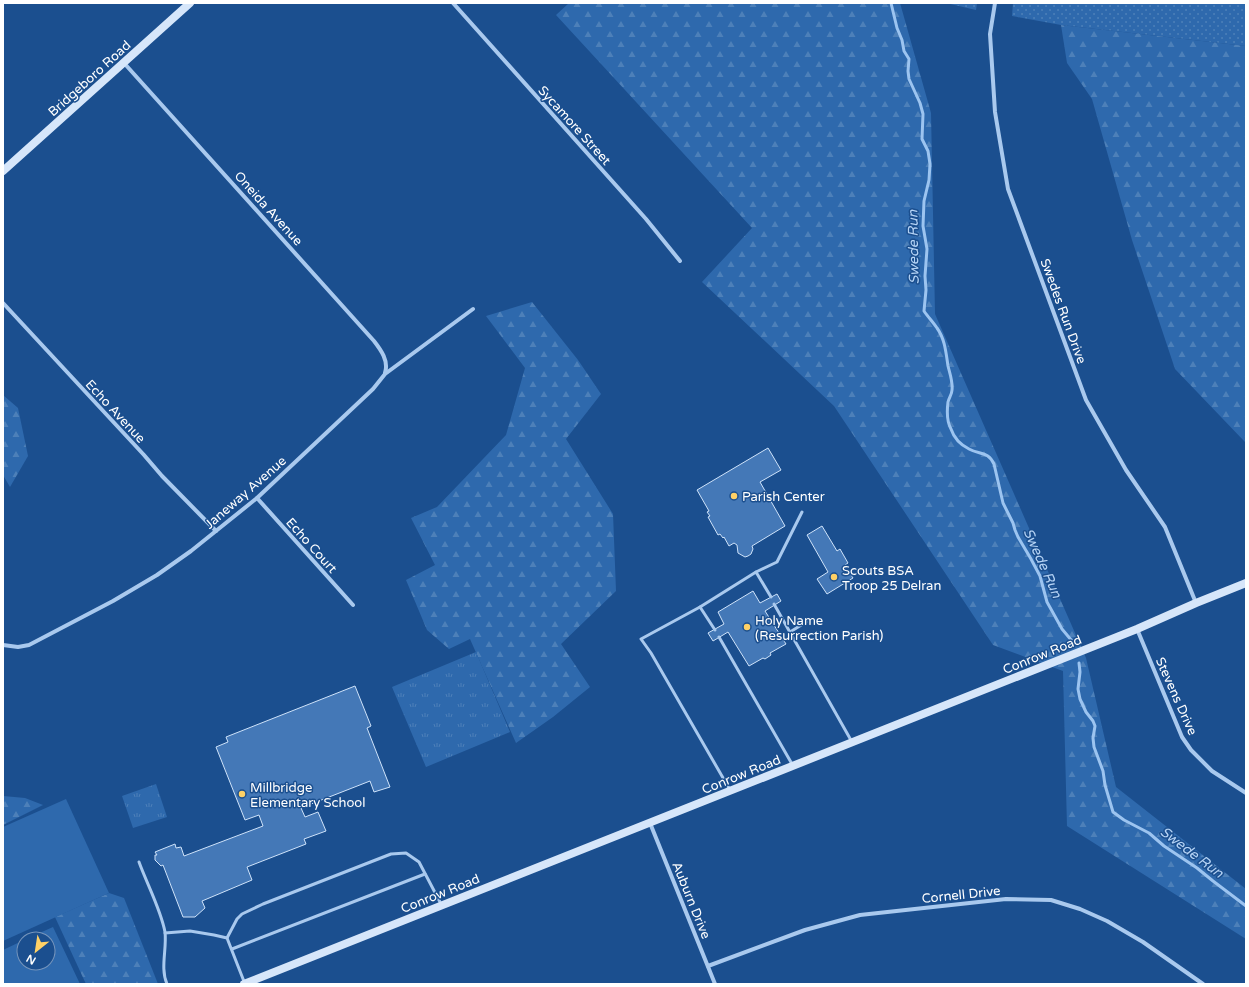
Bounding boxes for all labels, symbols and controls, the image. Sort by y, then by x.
street label: Bridgeboro Road [45,37,134,120]
street label: Sycamore Street [534,83,614,169]
street label: Oneida Avenue [231,168,306,249]
water label: Swede Run [904,209,923,284]
street label: Swedes Run Drive [1037,257,1090,366]
street label: Echo Avenue [82,377,149,447]
street label: Janeway Avenue [202,453,290,533]
place label: Parish Center [742,489,825,505]
marker: Parish Center [729,491,739,501]
street label: Echo Court [282,515,340,577]
water label: Swede Run [1020,526,1066,601]
place label: Scouts BSA Troop 25 Delran [842,563,941,594]
marker: Scouts BSA Troop 25 Delran [829,572,839,582]
place label: Holy Name (Resurrection Parish) [755,613,883,644]
marker: Holy Name (Resurrection Parish) [742,622,752,632]
street label: Conrow Road [1001,632,1084,678]
street label: Stevens Drive [1152,655,1200,738]
street label: Conrow Road [700,752,783,798]
place label: Millbridge Elementary School [250,780,365,811]
marker: Millbridge Elementary School [237,789,247,799]
water label: Swede Run [1157,823,1227,882]
street label: Auburn Drive [668,859,714,941]
street label: Conrow Road [399,871,482,917]
street label: Cornell Drive [921,883,1001,907]
north arrow [16,931,56,971]
text: N [24,951,38,967]

